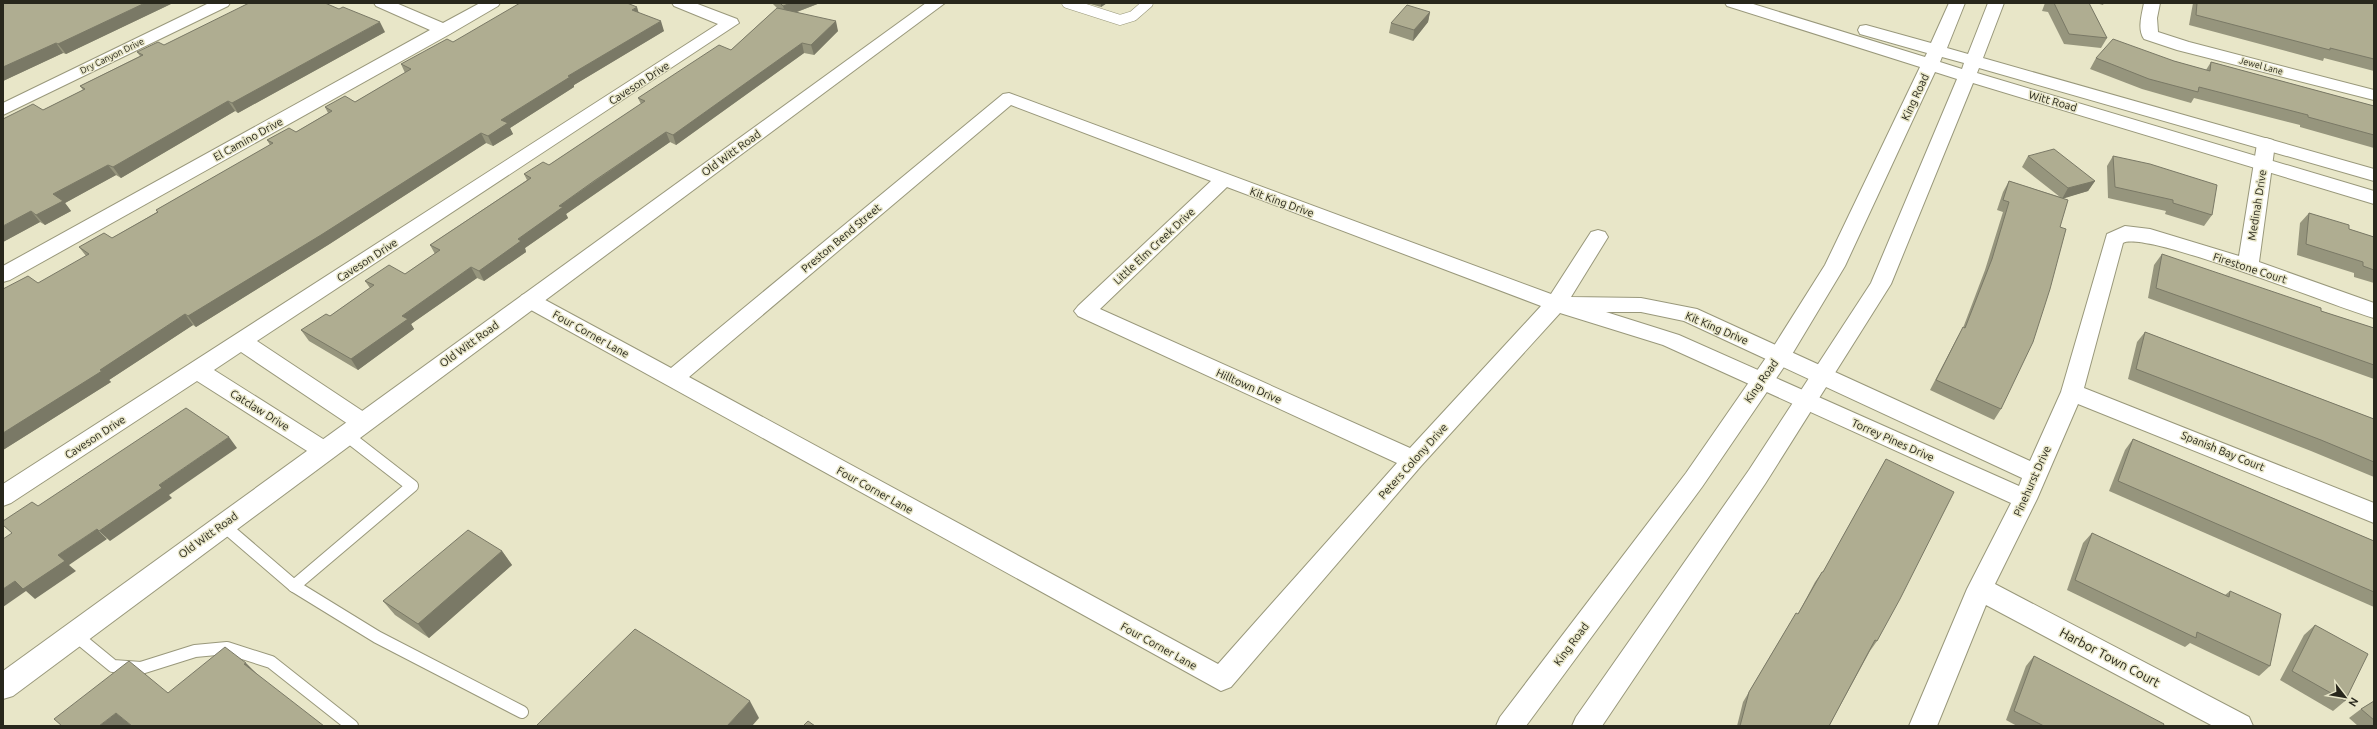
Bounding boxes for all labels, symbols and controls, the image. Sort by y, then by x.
street label: Dry Canyon Drive [79,36,146,76]
street label: Jewel Lane [2238,55,2284,77]
street label: Caveson Drive [606,59,672,107]
street label: King Road [1899,72,1931,122]
street label: Witt Road [2028,88,2078,114]
street label: El Camino Drive [211,115,285,163]
street label: Old Witt Road [699,128,763,178]
street label: Medinah Drive [2245,169,2269,241]
street label: Kit King Drive [1248,185,1316,219]
street label: Preston Bend Street [799,201,884,275]
street label: Little Elm Creek Drive [1111,205,1197,287]
street label: Caveson Drive [334,236,400,284]
street label: Firestone Court [2212,250,2289,286]
street label: Four Corner Lane [551,308,631,360]
street label: Kit King Drive [1684,309,1750,347]
street label: Old Witt Road [437,319,501,369]
street label: King Road [1742,357,1780,405]
street label: Hilltown Drive [1215,366,1283,406]
street label: Catclaw Drive [228,387,292,433]
street label: Caveson Drive [62,413,128,461]
street label: Torrey Pines Drive [1850,416,1936,464]
street label: Peters Colony Drive [1376,421,1450,501]
street label: Spanish Bay Court [2180,429,2267,473]
street label: Pinehurst Drive [2011,444,2053,518]
street label: Four Corner Lane [835,464,915,516]
street label: Old Witt Road [176,510,240,560]
street label: Four Corner Lane [1119,620,1199,672]
street label: King Road [1551,620,1591,668]
street label: Harbor Town Court [2057,625,2163,689]
north arrow [2325,677,2365,717]
text: N [2346,696,2361,709]

